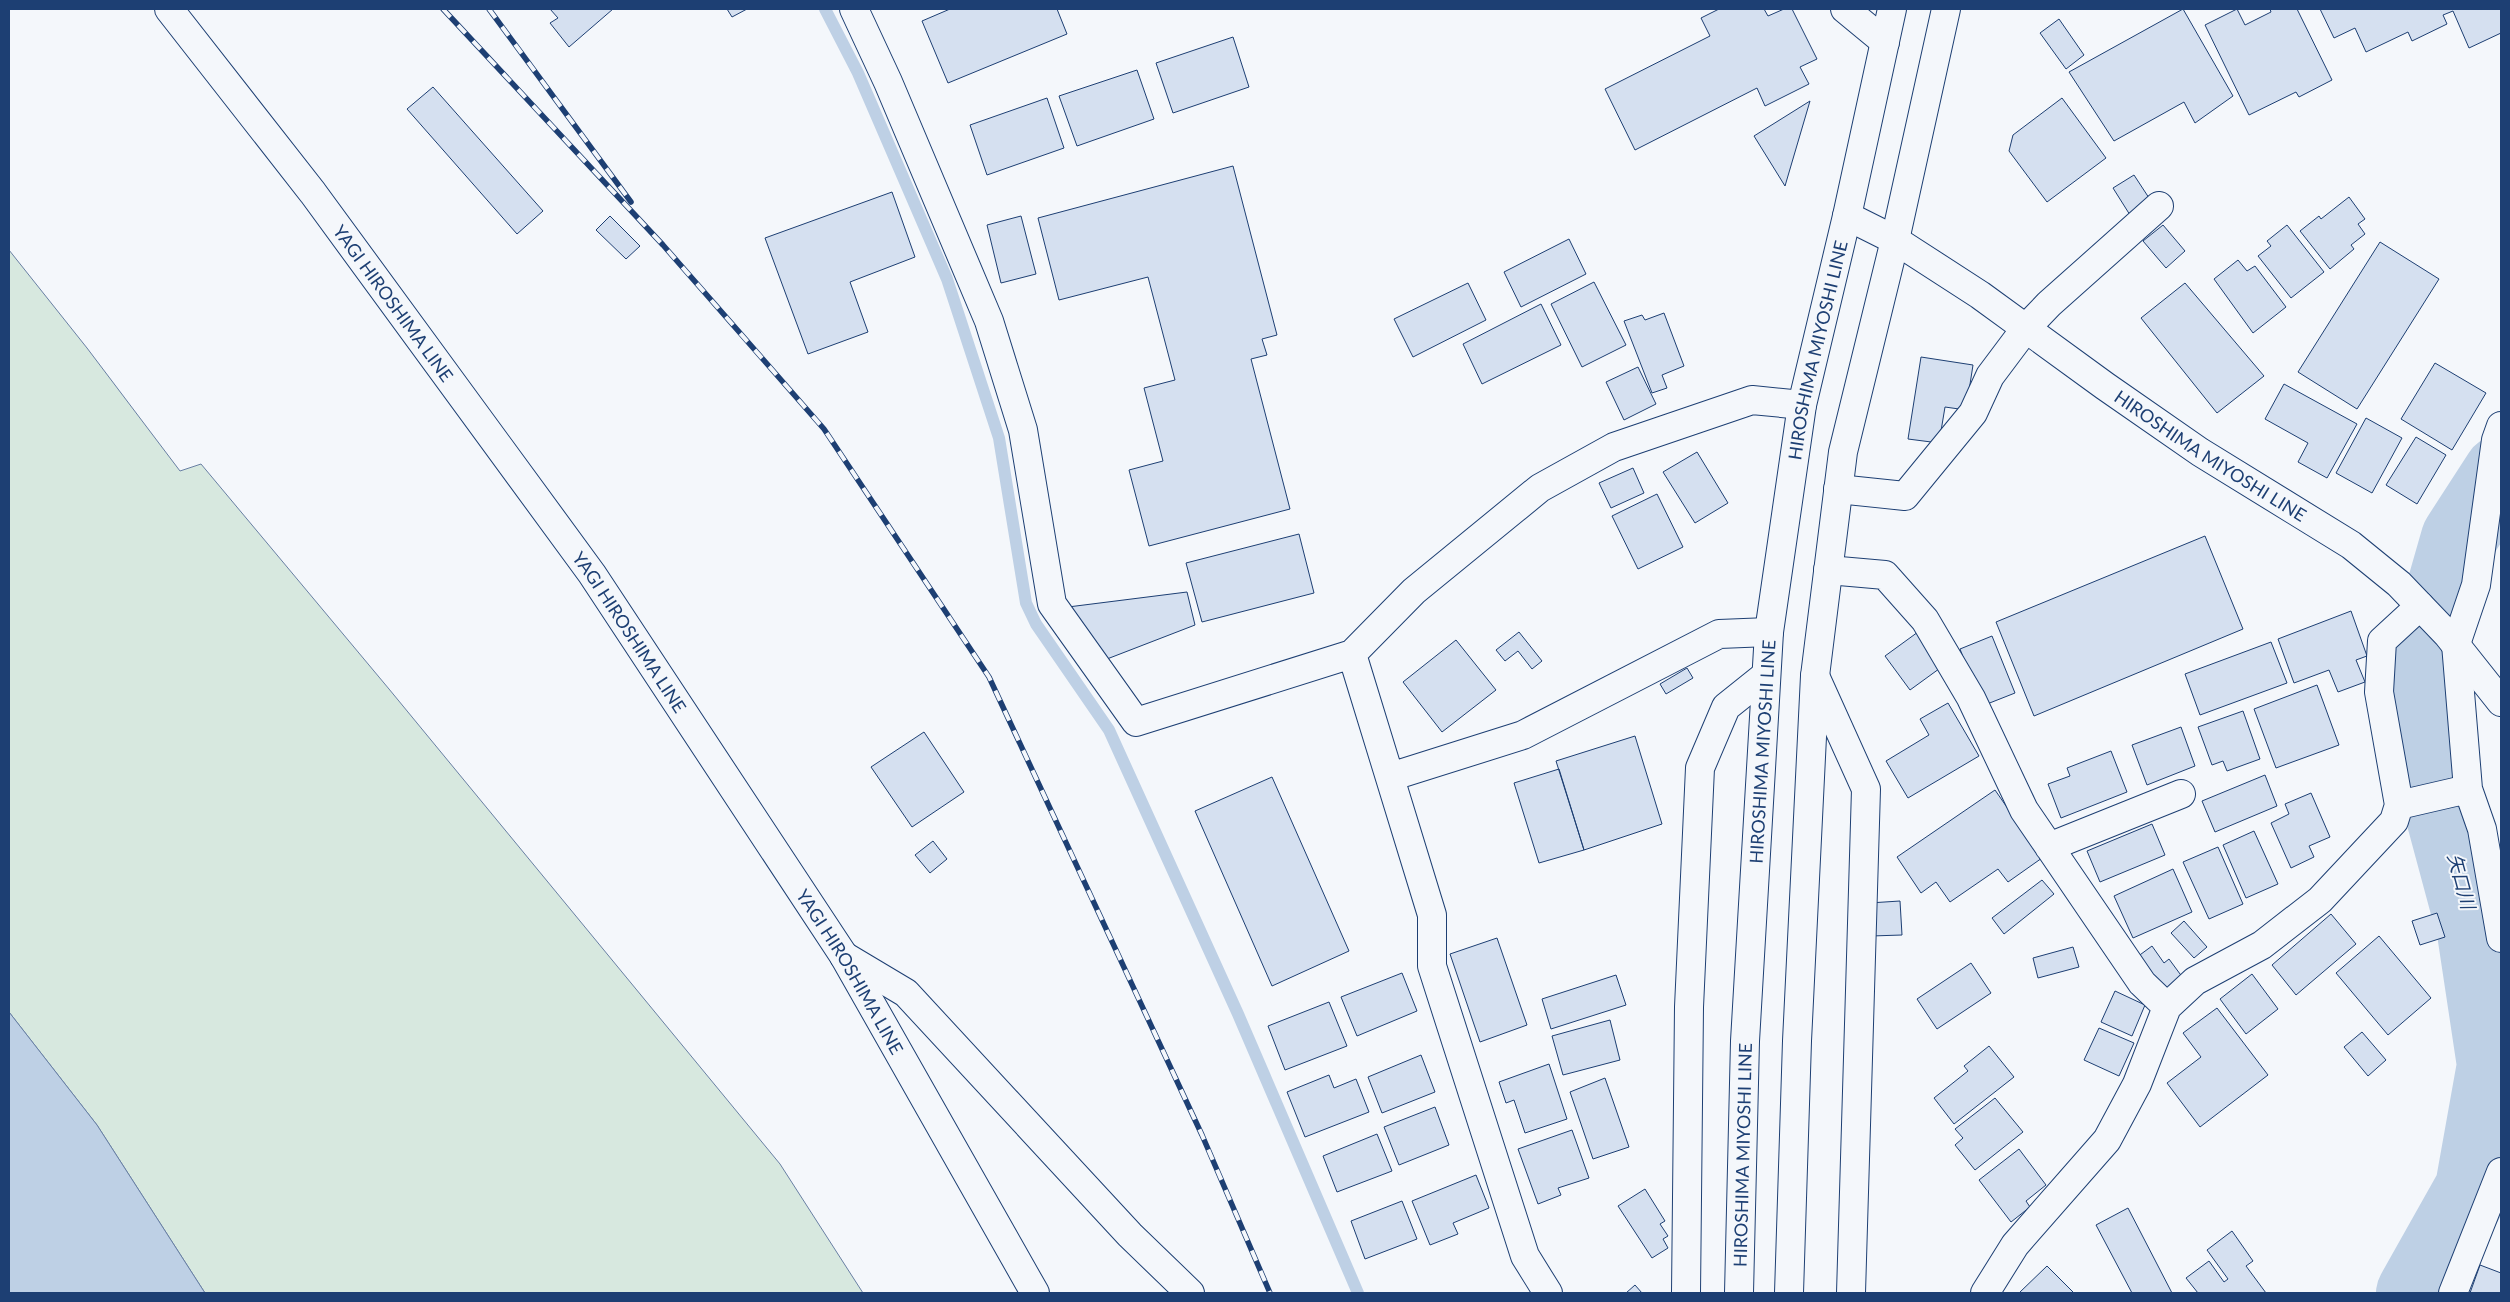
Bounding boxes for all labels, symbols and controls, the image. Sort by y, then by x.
street label: YAGI HIROSHIMA LINE [329,220,458,386]
street label: HIROSHIMA MIYOSHI LINE [1783,238,1852,461]
street label: HIROSHIMA MIYOSHI LINE [2111,385,2310,526]
street label: YAGI HIROSHIMA LINE [568,547,691,717]
street label: HIROSHIMA MIYOSHI LINE [1744,639,1780,864]
water label: 矢口川 [2444,850,2481,913]
street label: YAGI HIROSHIMA LINE [792,885,908,1058]
street label: HIROSHIMA MIYOSHI LINE [1729,1043,1756,1267]

